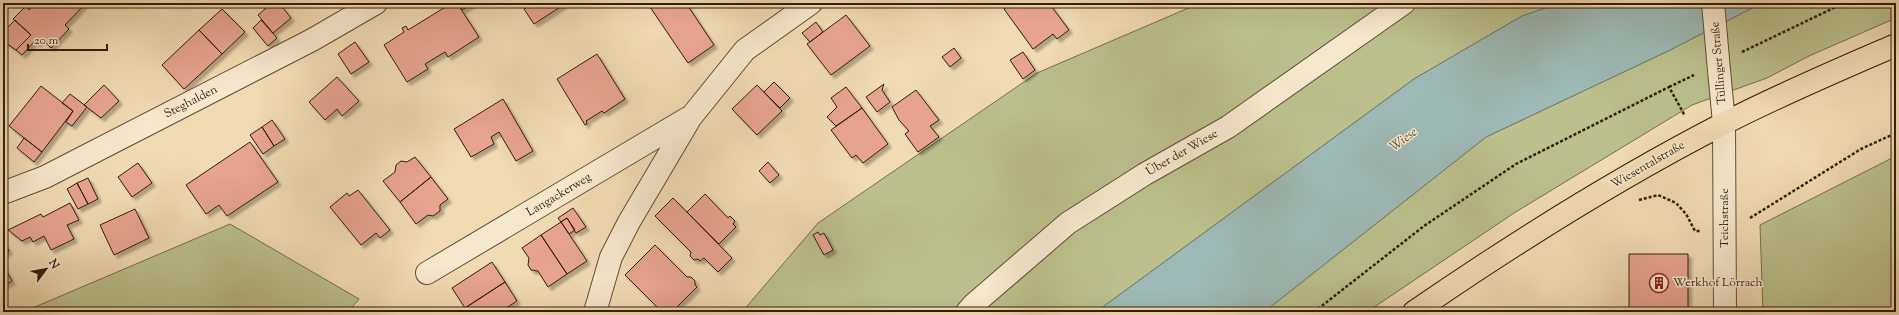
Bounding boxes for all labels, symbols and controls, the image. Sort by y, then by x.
street label: Tüllinger Straße [1706,20,1732,105]
scale bar [28,26,107,52]
text: 20 m [34,32,59,50]
street label: Steghalden [161,81,221,123]
water label: Wiese [1387,124,1421,156]
street label: Über der Wiese [1143,125,1222,181]
street label: Wiesentalstraße [1608,136,1689,193]
street label: Langackerweg [523,168,595,221]
street label: Teichstraße [1716,188,1734,248]
north arrow [26,249,66,289]
text: N [44,255,63,272]
building icon: Werkhof Lörrach [1648,272,1670,294]
place label: Werkhof Lörrach [1673,274,1763,292]

